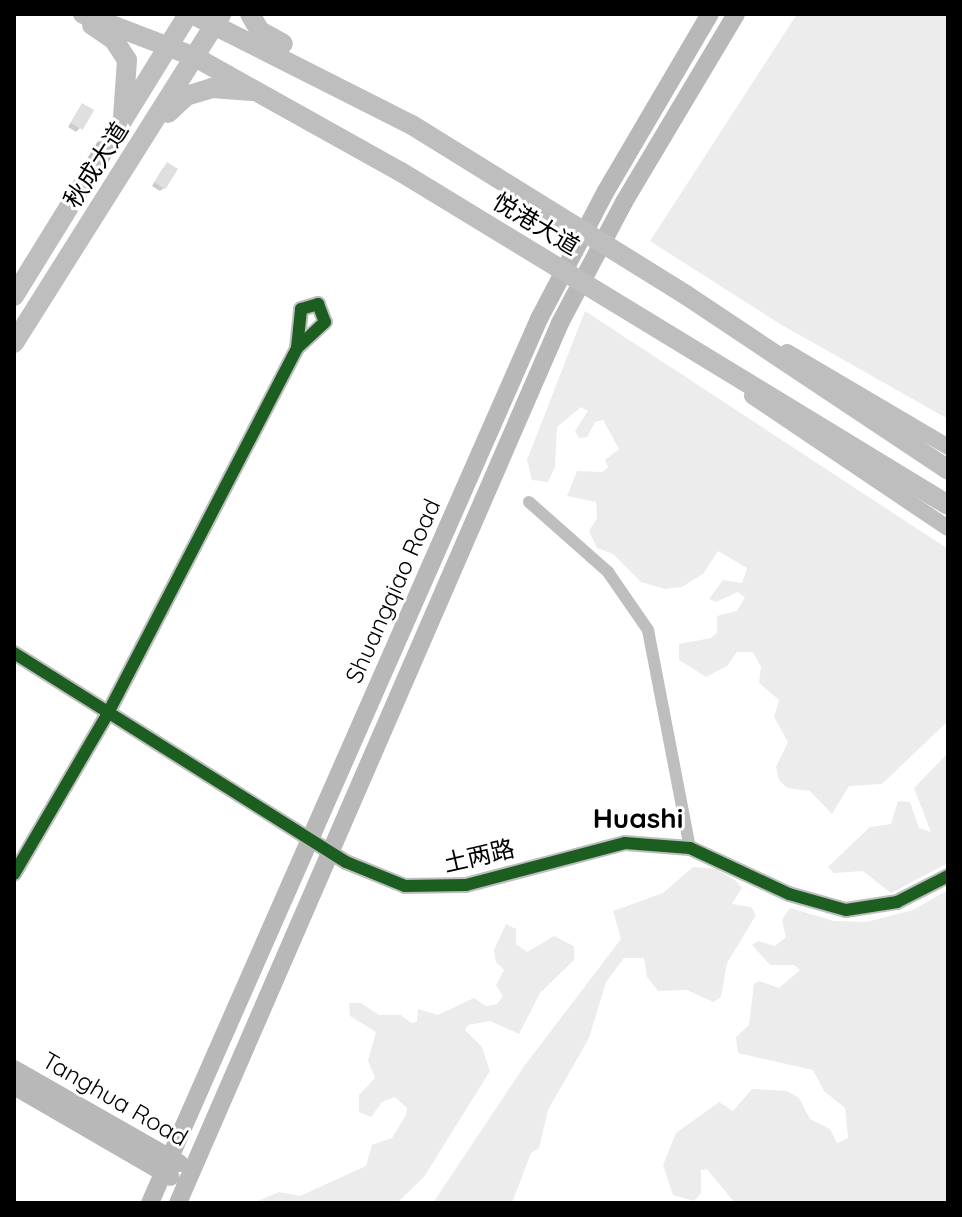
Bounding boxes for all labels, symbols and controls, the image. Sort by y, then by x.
street label: 秋成大道 [58,117,134,213]
street label: 悦港大道 [487,187,585,261]
street label: Shuangqiao Road [339,494,447,688]
district label: Huashi [593,801,683,835]
street label: 土两路 [441,834,517,878]
street label: Tanghua Road [37,1046,193,1152]

